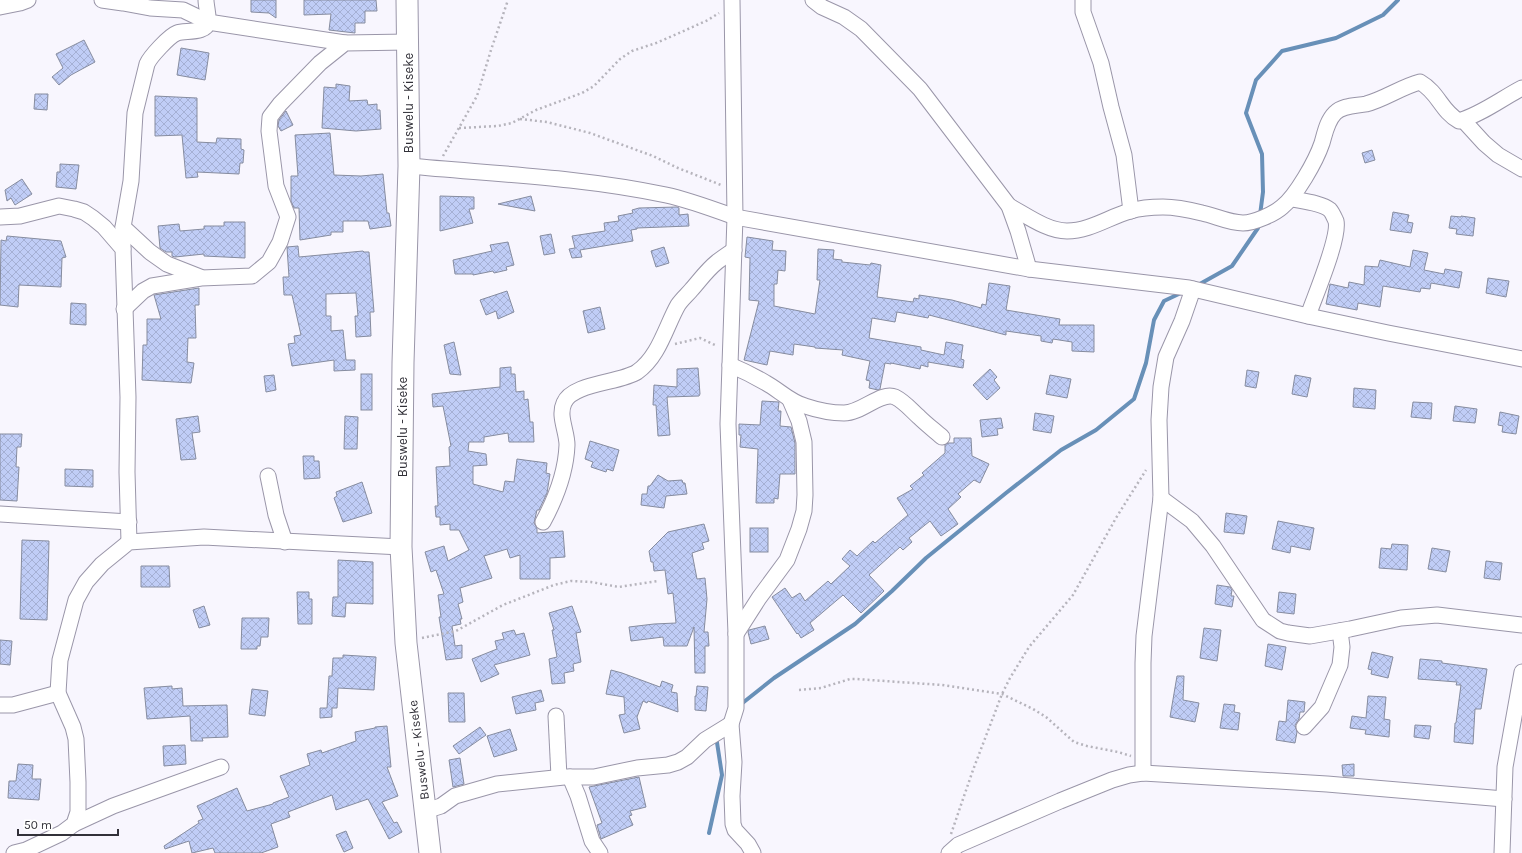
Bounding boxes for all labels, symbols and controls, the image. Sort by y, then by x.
street label: Buswelu - Kiseke [401,52,416,153]
street label: Buswelu - Kiseke [395,376,410,477]
street label: Buswelu - Kiseke [405,699,432,801]
scale bar [18,811,118,837]
text: 50 m [24,818,52,832]

